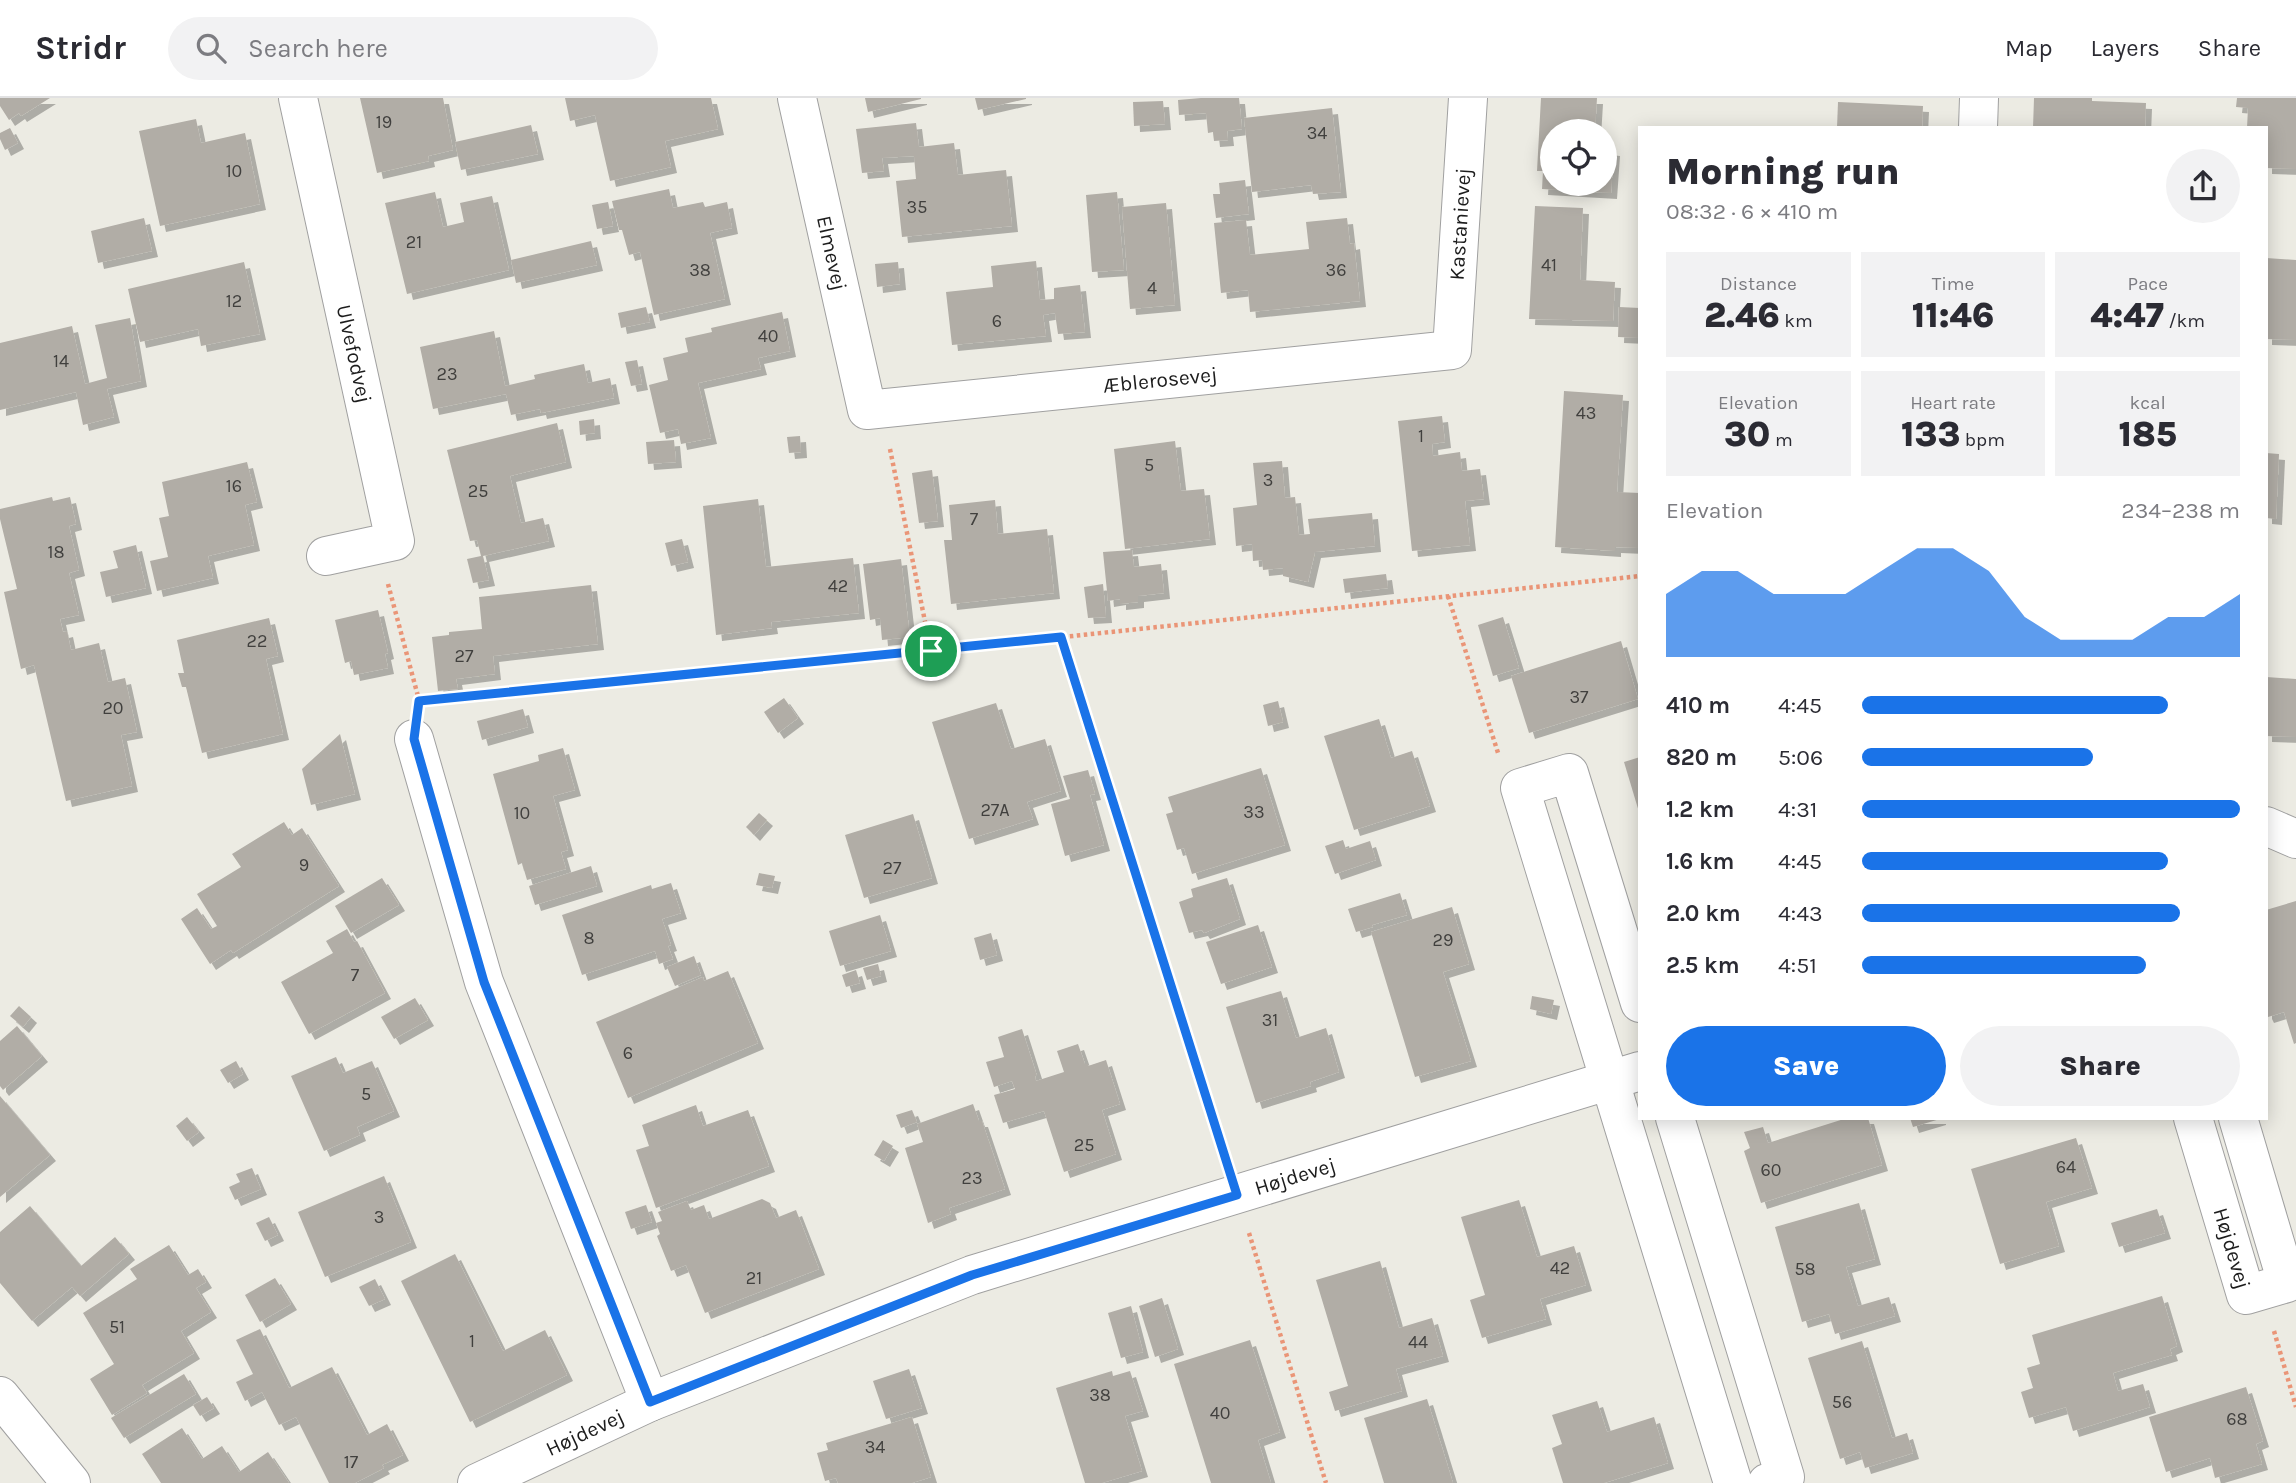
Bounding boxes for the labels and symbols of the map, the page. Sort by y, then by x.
house number: 19 [376,111,392,133]
house number: 34 [1307,122,1327,144]
house number: 10 [226,160,242,182]
street label: Kastanievej [1444,167,1476,281]
house number: 35 [907,196,927,218]
street label: Elmevej [812,213,852,293]
house number: 21 [406,231,422,253]
house number: 41 [1541,254,1557,276]
house number: 38 [689,259,711,281]
house number: 36 [1326,259,1346,281]
house number: 4 [1147,277,1157,299]
house number: 12 [226,290,242,312]
street label: Ulvefodvej [332,302,376,405]
house number: 6 [992,310,1002,332]
house number: 40 [758,325,778,347]
house number: 14 [53,350,69,372]
street label: Æblerosevej [1101,362,1218,398]
house number: 23 [436,363,458,385]
house number: 43 [1576,402,1596,424]
house number: 1 [1418,425,1424,447]
house number: 5 [1144,454,1154,476]
house number: 3 [1263,469,1273,491]
house number: 16 [226,475,242,497]
house number: 25 [468,480,488,502]
house number: 7 [970,508,979,530]
house number: 18 [47,541,65,563]
house number: 42 [828,575,848,597]
pin [901,621,961,681]
house number: 22 [247,630,267,652]
house number: 27 [455,645,474,667]
house number: 37 [1569,686,1589,708]
house number: 20 [102,697,124,719]
house number: 27A [980,799,1010,821]
house number: 33 [1243,801,1265,823]
house number: 10 [514,802,530,824]
house number: 9 [299,854,309,876]
house number: 27 [883,857,902,879]
house number: 8 [583,927,595,949]
house number: 29 [1433,929,1453,951]
house number: 7 [351,964,360,986]
house number: 31 [1262,1009,1278,1031]
house number: 6 [623,1042,633,1064]
house number: 5 [361,1083,371,1105]
house number: 25 [1074,1134,1094,1156]
street label: Højdevej [1252,1153,1338,1200]
house number: 64 [2056,1156,2076,1178]
house number: 60 [1761,1159,1782,1181]
house number: 23 [961,1167,983,1189]
street label: Højdevej [2209,1205,2255,1292]
house number: 3 [374,1206,384,1228]
house number: 42 [1550,1257,1570,1279]
house number: 58 [1794,1258,1816,1280]
house number: 21 [746,1267,762,1289]
house number: 51 [109,1316,125,1338]
house number: 1 [469,1330,475,1352]
house number: 44 [1408,1331,1428,1353]
house number: 38 [1089,1384,1111,1406]
house number: 56 [1832,1391,1852,1413]
house number: 40 [1210,1402,1230,1424]
street label: Højdevej [542,1404,628,1461]
house number: 68 [2226,1408,2248,1430]
house number: 34 [865,1436,885,1458]
house number: 17 [344,1451,359,1473]

